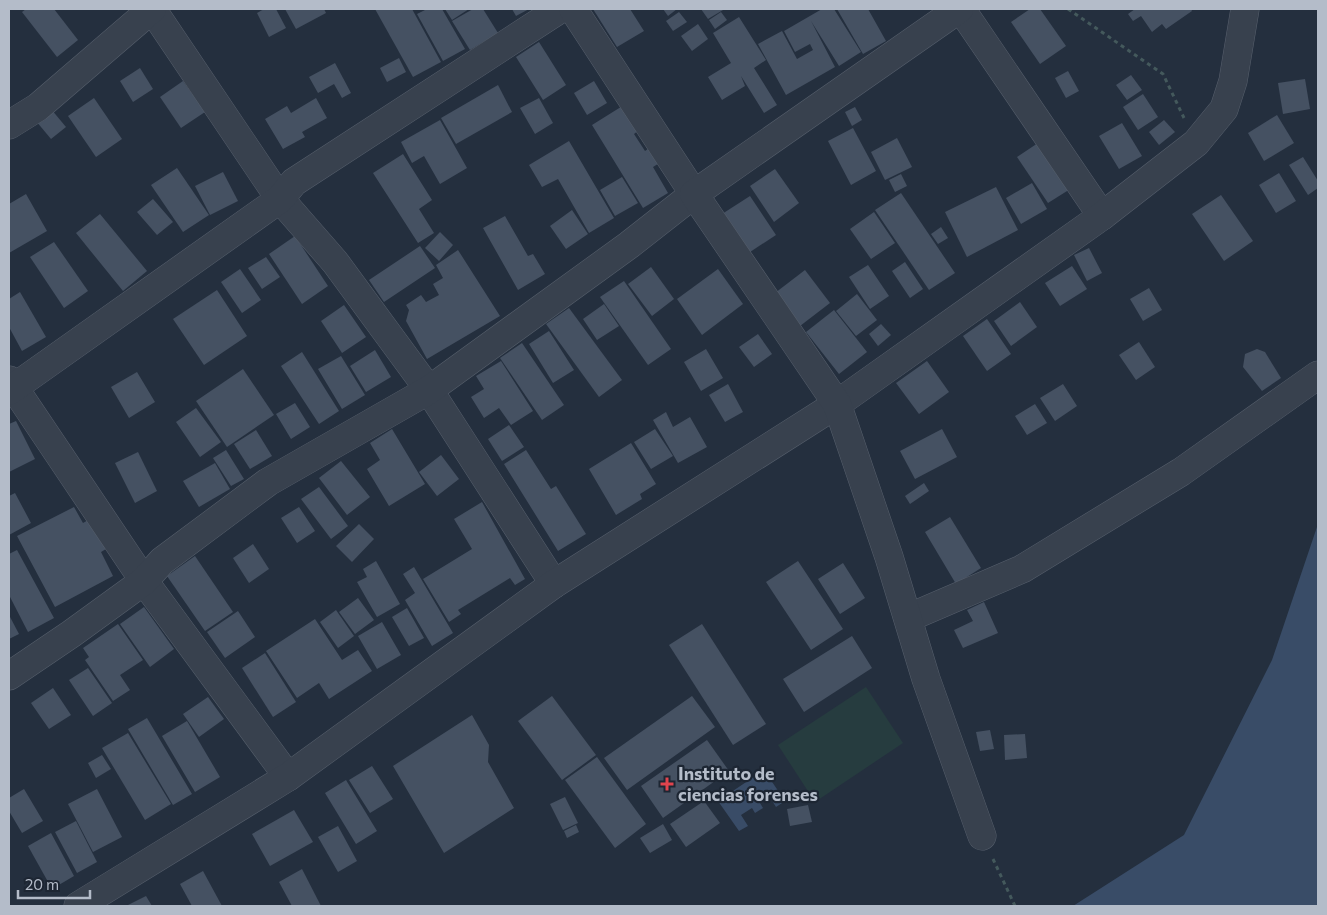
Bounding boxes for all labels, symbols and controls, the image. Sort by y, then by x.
place label: Instituto de ciencias forenses [678,762,818,805]
marker: Instituto de ciencias forenses [660,777,674,791]
scale bar [18,868,90,900]
text: 20 m [25,875,59,893]

